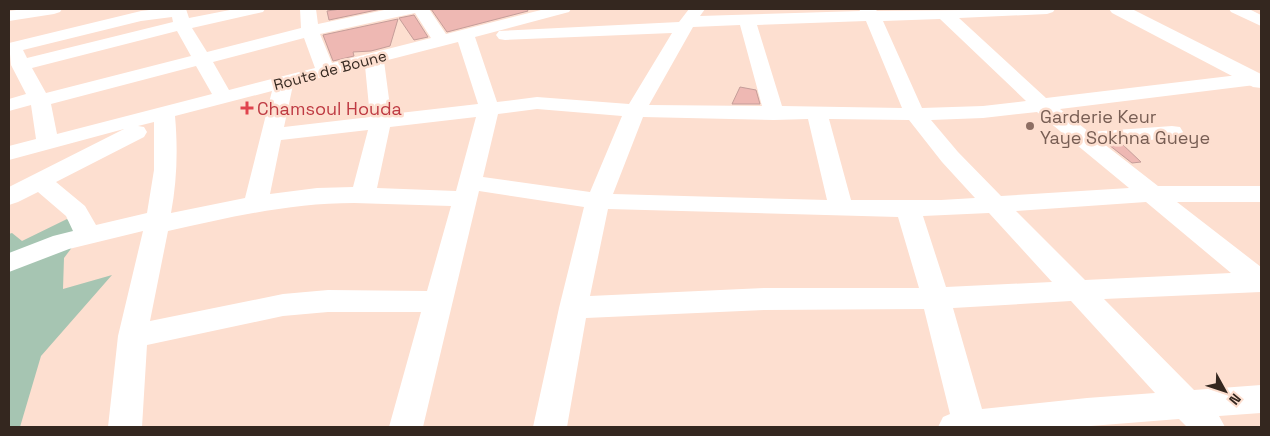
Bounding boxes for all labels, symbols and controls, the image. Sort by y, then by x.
street label: Route de Boune [271,46,389,94]
place label: Chamsoul Houda [257,97,402,120]
marker: Chamsoul Houda [241,102,253,114]
place label: Garderie Keur Yaye Sokhna Gueye [1040,105,1210,149]
marker: Garderie Keur Yaye Sokhna Gueye [1024,120,1036,132]
north arrow [1200,366,1250,416]
text: N [1225,390,1245,409]

